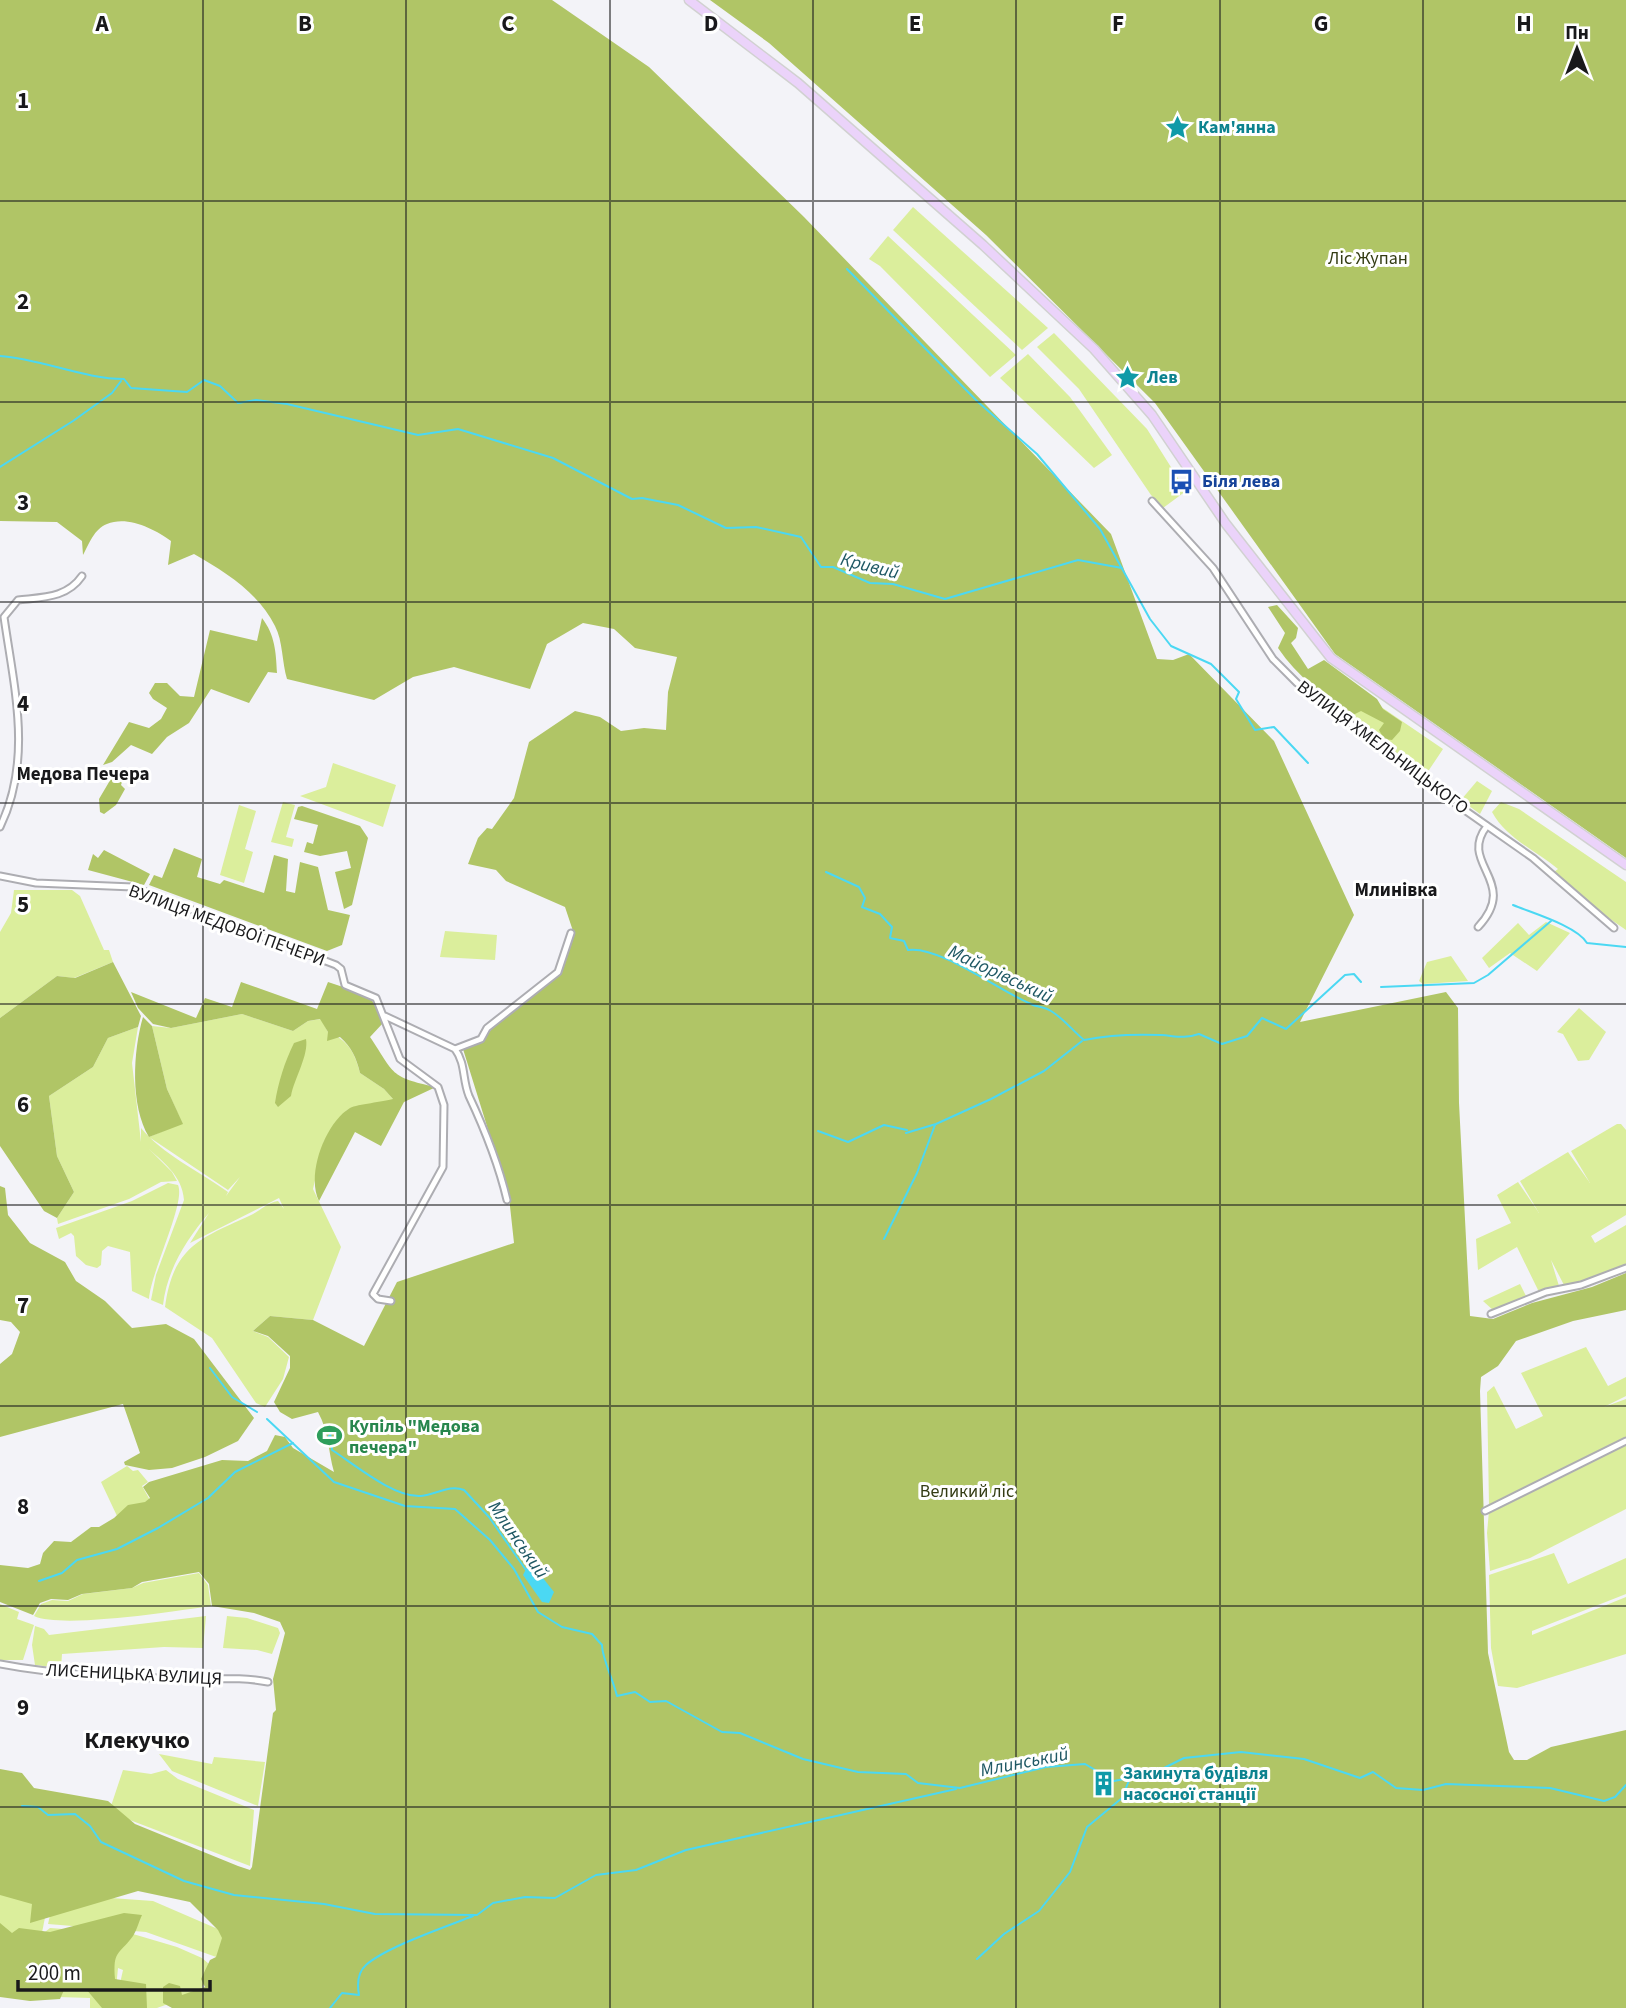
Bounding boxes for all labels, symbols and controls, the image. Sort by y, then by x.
text: A [94,7,109,40]
text: B [298,7,312,40]
text: C [501,7,515,40]
text: D [704,7,718,40]
text: E [909,7,921,40]
text: F [1112,7,1124,40]
text: G [1314,7,1328,40]
text: H [1516,7,1532,40]
north arrow [1542,14,1612,84]
text: Пн [1565,20,1589,47]
text: 1 [17,84,29,117]
place icon: Кам'янна [1164,113,1192,141]
place label: Кам'янна [1198,115,1276,140]
park label: Ліс Жупан [1328,246,1408,271]
text: 2 [17,285,29,318]
place icon: Лев [1113,363,1141,391]
place label: Лев [1146,365,1178,390]
bus stop icon: Бiля лева [1168,467,1196,495]
place label: Бiля лева [1202,469,1280,494]
text: 3 [17,486,29,519]
water label: Кривий [838,546,902,587]
street label: ВУЛИЦЯ ХМЕЛЬНИЦЬКОГО [1292,675,1474,820]
text: 4 [17,687,29,720]
district label: Медова Печера [16,761,150,788]
district label: Млинівка [1354,877,1438,904]
street label: ВУЛИЦЯ МЕДОВОЇ ПЕЧЕРИ [125,878,329,973]
text: 5 [17,888,29,921]
water label: Майорівський [944,938,1057,1010]
text: 6 [17,1088,29,1121]
text: 7 [17,1289,29,1322]
place label: Купіль "Медова печера" [349,1414,480,1460]
sports icon: Купіль "Медова печера" [315,1422,343,1450]
park label: Великий ліс [920,1479,1014,1504]
text: 8 [17,1490,29,1523]
water label: Млинський [481,1496,554,1584]
street label: ЛИСЕНИЦЬКА ВУЛИЦЯ [45,1657,223,1692]
text: 9 [17,1691,29,1724]
district label: Клекучко [84,1723,190,1758]
water label: Млинський [978,1741,1071,1784]
place label: Закинута будівля насосної станції [1123,1761,1268,1807]
building icon: Закинута будівля насосної станції [1089,1769,1117,1797]
scale bar [18,1948,210,1992]
text: 200 m [28,1958,81,1988]

